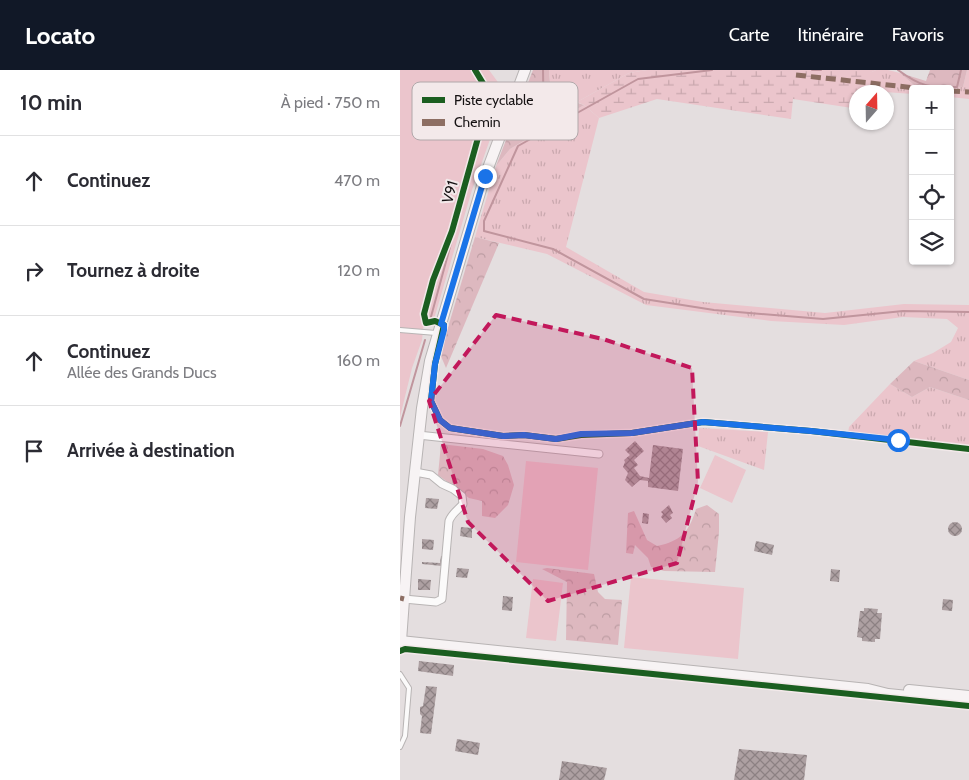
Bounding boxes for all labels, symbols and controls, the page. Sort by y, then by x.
text: Locato [25,21,95,50]
text: Carte [729,24,769,46]
text: Itinéraire [797,24,864,46]
text: Favoris [892,24,944,46]
legend [412,82,578,140]
north arrow [849,85,894,130]
map controls [909,85,954,265]
button: + [909,85,954,130]
text: 10 min [20,90,82,115]
text: Piste cyclable [454,91,534,109]
text: À pied · 750 m [281,93,380,112]
text: Chemin [454,113,501,131]
button: − [909,130,954,175]
route end [474,165,497,188]
icon: ahead [20,167,48,195]
text: Continuez [67,169,150,192]
text: 470 m [334,171,380,190]
button: locate [909,175,954,220]
street label: V91 [438,179,462,205]
button: layers [909,220,954,265]
icon: right [20,257,48,285]
text: Tournez à droite [67,259,200,282]
text: 120 m [338,261,380,280]
text: Continuez [67,340,150,363]
icon: ahead [20,347,48,375]
text: 160 m [337,351,380,370]
text: Allée des Grands Ducs [67,363,217,382]
route start [887,429,910,452]
icon: arrive [20,437,48,465]
text: Arrivée à destination [67,439,235,462]

